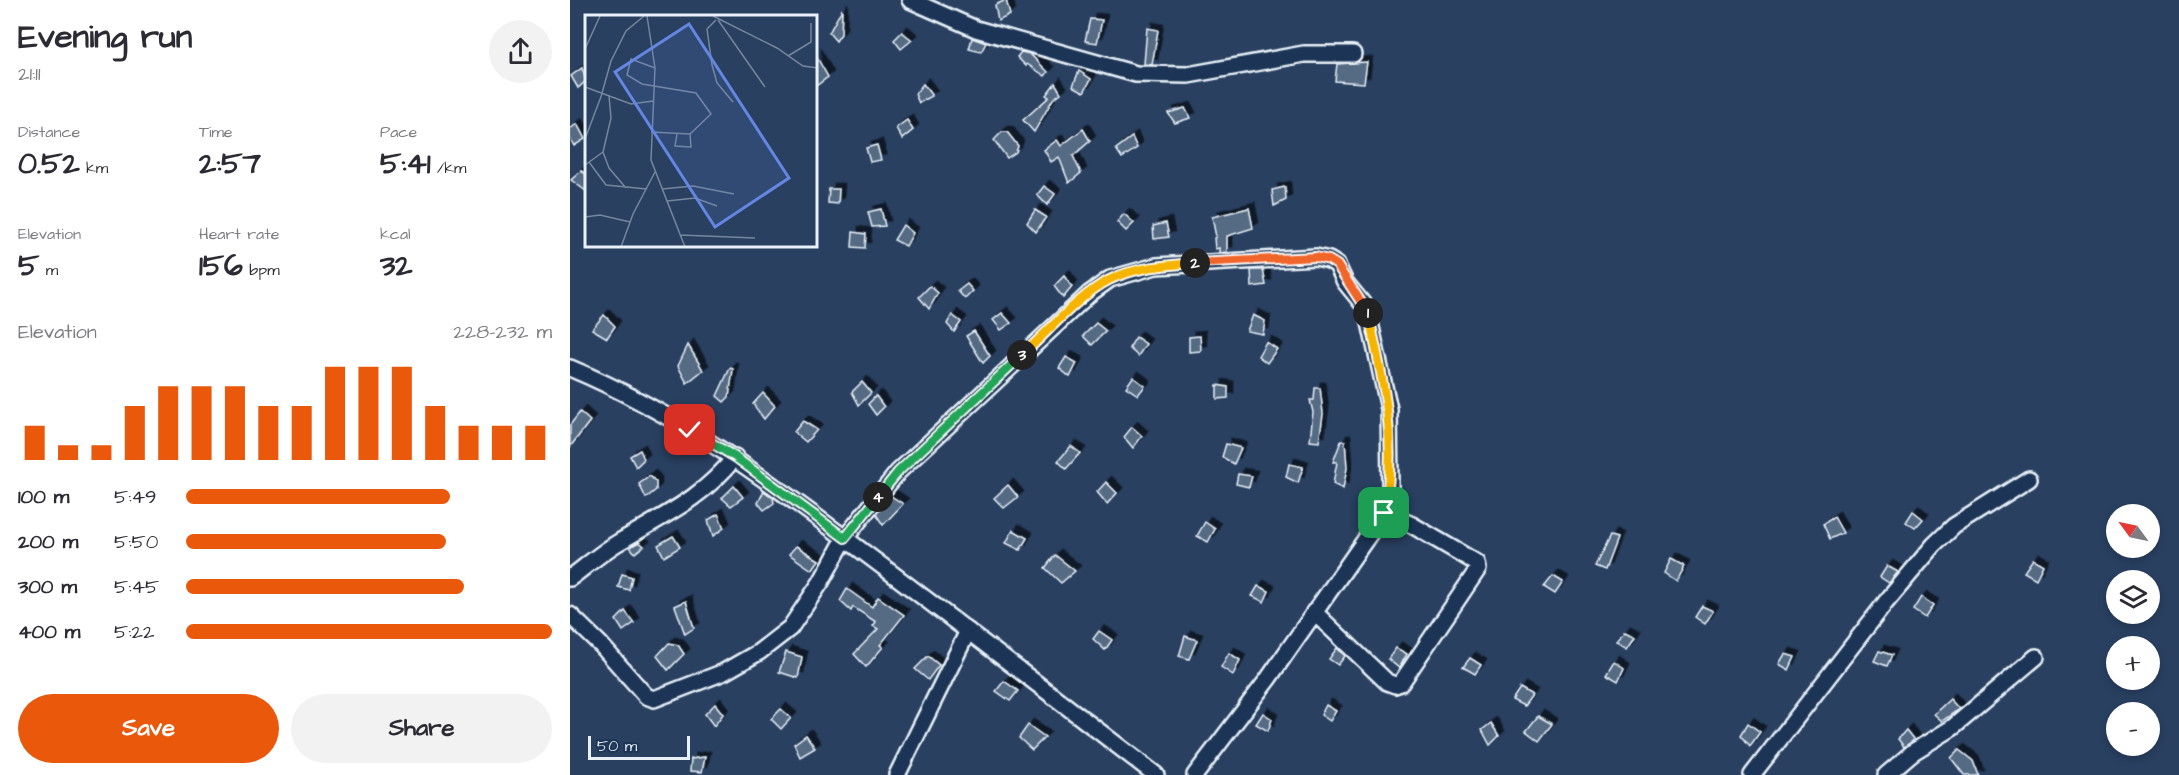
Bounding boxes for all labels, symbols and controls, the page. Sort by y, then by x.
text: Evening run [18,14,192,60]
inset map [585,15,818,248]
button: share [489,20,552,83]
text: 21:11 [18,60,40,88]
text: Distance [18,121,80,143]
text: Time [199,121,233,143]
text: Pace [380,121,417,143]
text: 0.52 [18,143,80,185]
text: 2:57 [199,143,261,185]
text: 5:41 [380,143,431,185]
text: km [80,157,108,179]
text: /km [431,157,466,179]
text: Elevation [18,223,81,245]
text: Heart rate [199,223,279,245]
text: kcal [380,223,411,245]
text: 5 [18,245,39,287]
text: 156 [199,245,243,287]
text: 32 [380,245,412,287]
pin: 2 [1180,248,1210,278]
text: 2 [1190,252,1200,274]
text: m [39,259,58,281]
text: bpm [243,259,280,281]
pin: 1 [1353,298,1383,328]
text: 1 [1367,302,1369,324]
text: Elevation [18,318,97,346]
text: 228–232 m [453,318,552,346]
pin: 3 [1007,340,1037,370]
text: 3 [1018,344,1026,366]
pin [664,404,715,455]
icon: check [673,413,706,446]
pin: 4 [863,482,893,512]
text: 100 m [18,483,69,511]
text: 5:49 [114,483,157,511]
text: 4 [873,486,883,508]
pin [1358,487,1409,538]
icon: arrive [1367,496,1400,529]
north arrow [2106,504,2160,558]
map controls [2106,504,2160,756]
text: 200 m [18,528,78,556]
text: 5:50 [114,528,158,556]
button: layers [2106,570,2160,624]
text: 300 m [18,573,77,601]
text: 5:45 [114,573,159,601]
text: 400 m [18,618,80,646]
text: 5:22 [114,618,154,646]
button: + [2106,636,2160,690]
button: Save [18,694,279,763]
button: Share [291,694,552,763]
button: − [2106,702,2160,756]
scale bar [588,733,690,760]
text: 50 m [597,735,637,757]

